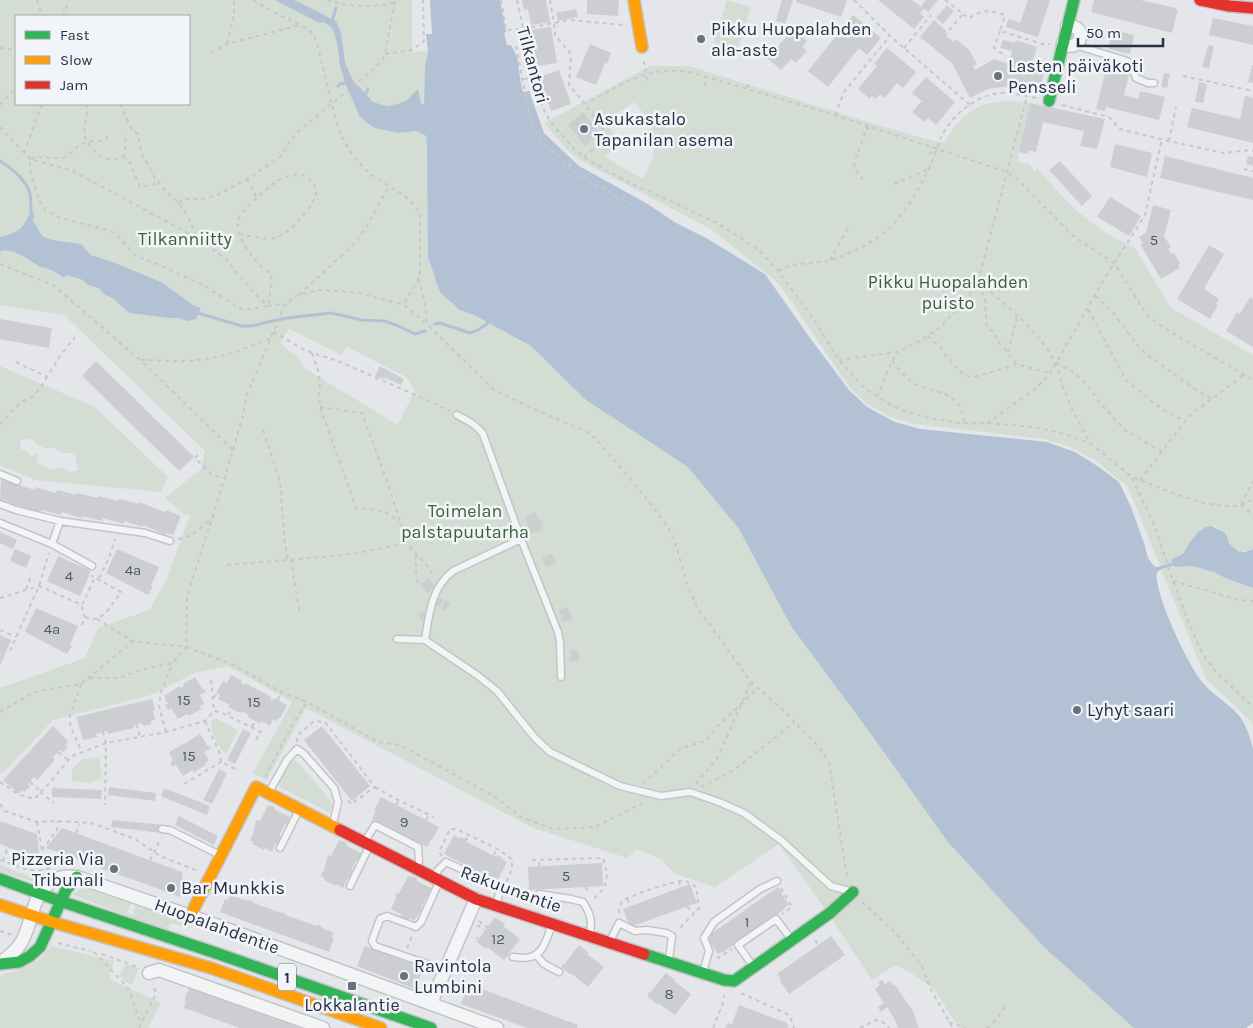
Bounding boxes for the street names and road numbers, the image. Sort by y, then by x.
street label: Tilkantori [512,24,554,106]
street label: Rakuunantie [457,861,565,917]
street label: Huopalahdentie [152,893,282,959]
road number: 1 [278,964,296,990]

